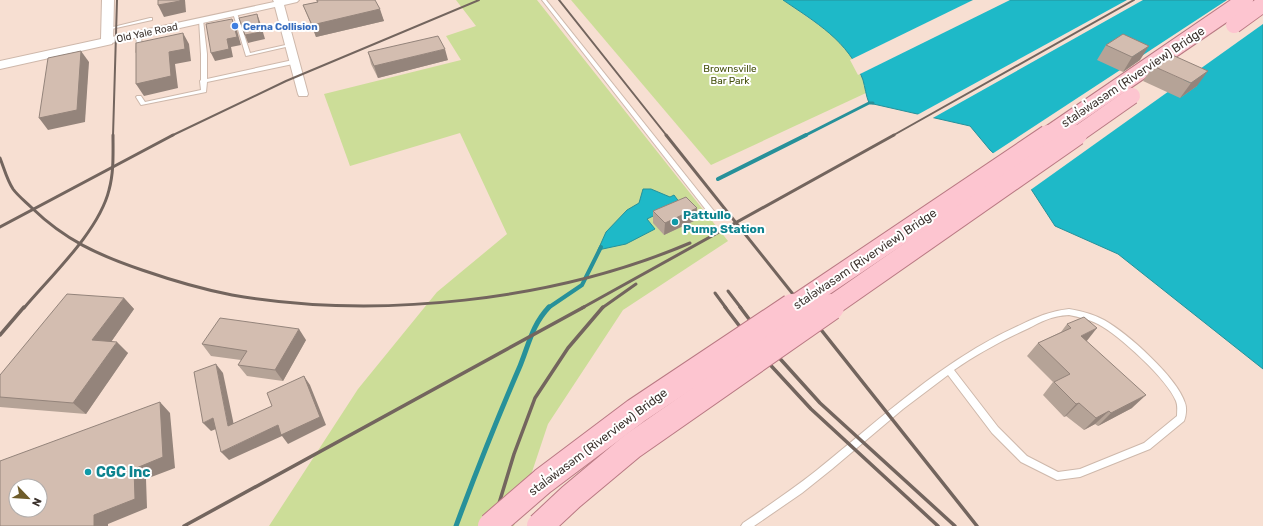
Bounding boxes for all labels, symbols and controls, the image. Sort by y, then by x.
street label: Old Yale Road [115,21,179,45]
marker: Cerna Collision [230,21,240,31]
place label: Cerna Collision [243,21,318,33]
street label: stal̕əw̓asəm (Riverview) Bridge [1057,22,1208,130]
park label: Brownsville Bar Park [703,63,757,87]
street label: stal̕əw̓asəm (Riverview) Bridge [789,204,940,312]
place label: Pattullo Pump Station [683,208,765,236]
marker: Pattullo Pump Station [670,217,680,227]
street label: stal̕əw̓asəm (Riverview) Bridge [525,383,670,499]
place label: CGC Inc [96,464,151,481]
marker: CGC Inc [83,467,93,477]
north arrow [8,478,48,518]
text: N [29,496,44,508]

